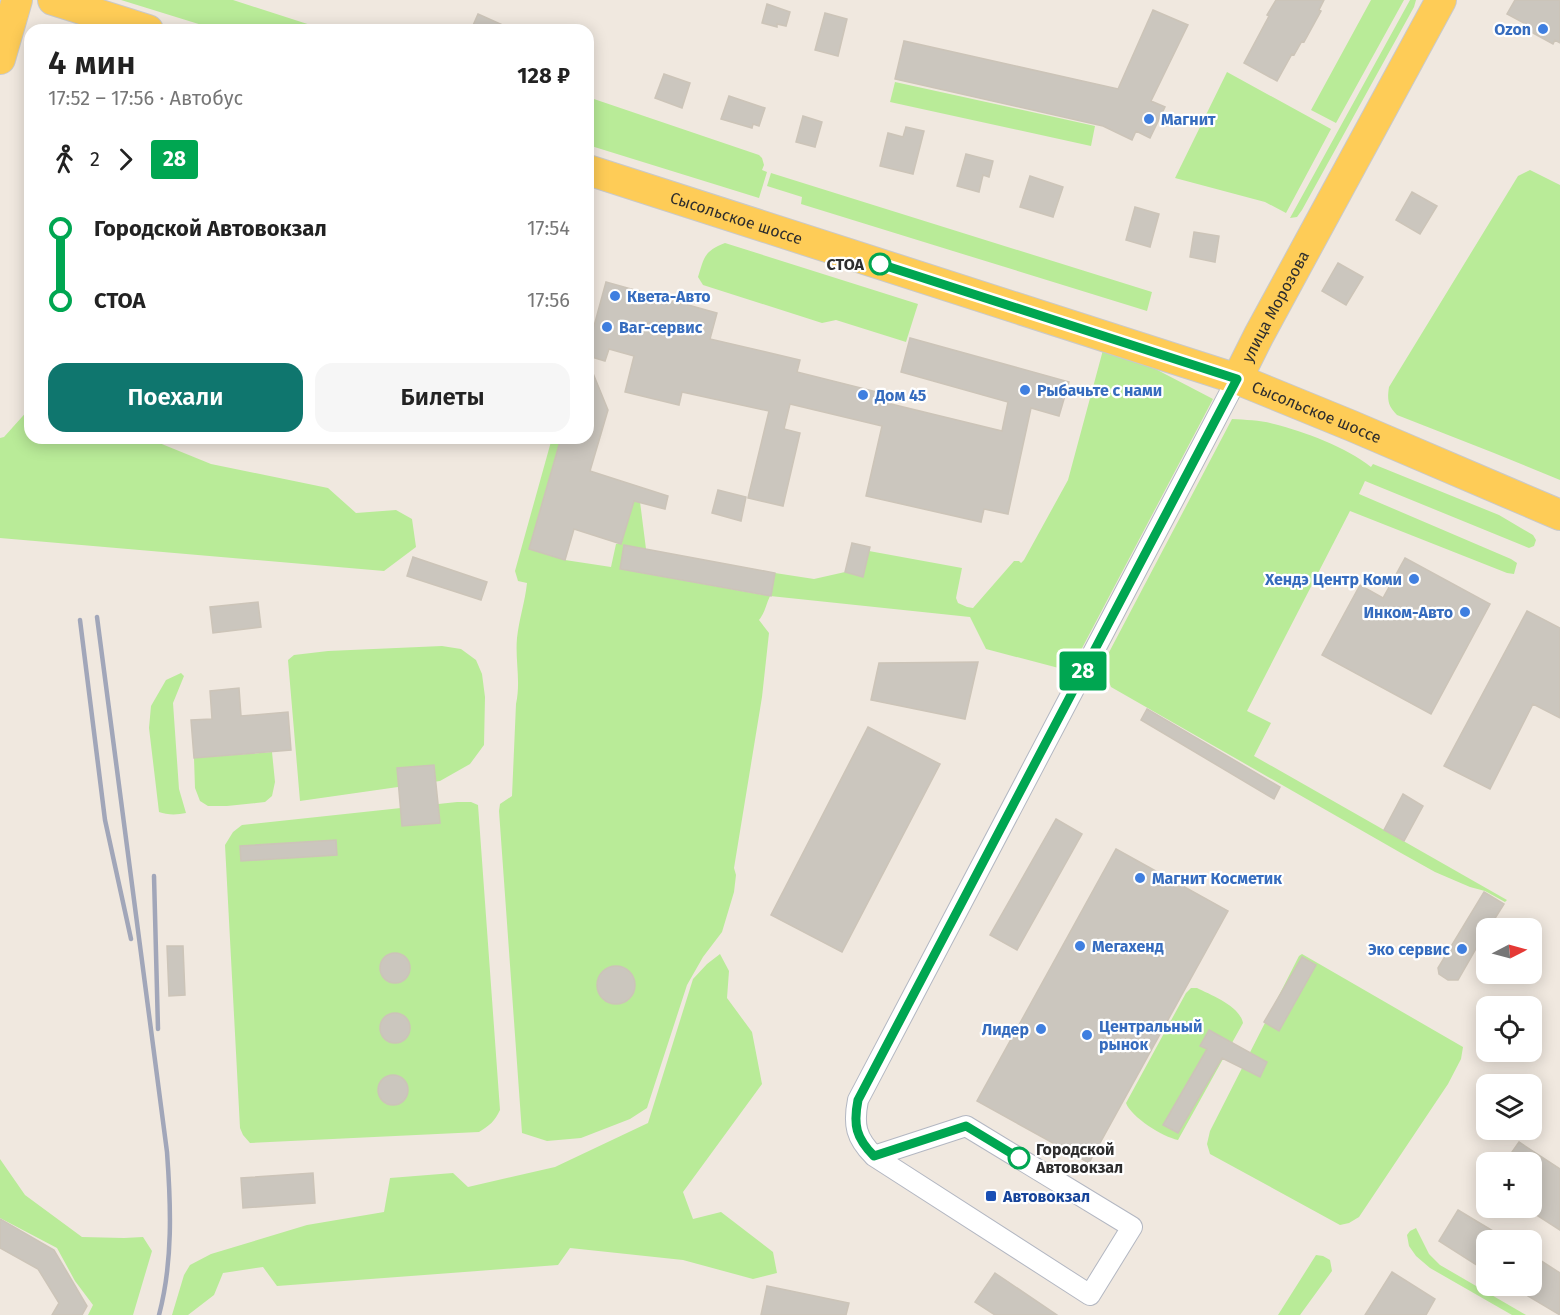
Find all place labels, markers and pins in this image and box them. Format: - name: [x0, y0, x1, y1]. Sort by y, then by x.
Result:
- place label: Ozon: [1494, 20, 1531, 39]
- marker: Ozon: [1536, 22, 1550, 36]
- place label: Магнит: [1161, 110, 1216, 129]
- marker: Магнит: [1142, 112, 1156, 126]
- marker: СТОА: [869, 253, 891, 275]
- place label: СТОА: [827, 255, 865, 274]
- place label: Квета-Авто: [627, 287, 711, 306]
- marker: Квета-Авто: [608, 289, 622, 303]
- place label: Ваг-сервис: [619, 318, 703, 337]
- marker: Ваг-сервис: [600, 320, 614, 334]
- place label: Рыбачьте с нами: [1037, 381, 1162, 400]
- marker: Рыбачьте с нами: [1018, 383, 1032, 397]
- place label: Дом 45: [874, 386, 927, 405]
- marker: Дом 45: [856, 388, 870, 402]
- place label: Хендэ Центр Коми: [1264, 570, 1402, 589]
- marker: Хендэ Центр Коми: [1407, 572, 1421, 586]
- place label: Инком-Авто: [1363, 603, 1453, 622]
- marker: Инком-Авто: [1458, 605, 1472, 619]
- place label: Магнит Косметик: [1152, 869, 1282, 888]
- marker: Магнит Косметик: [1133, 871, 1147, 885]
- place label: Мегахенд: [1092, 937, 1164, 956]
- marker: Мегахенд: [1073, 939, 1087, 953]
- place label: Эко сервис: [1368, 940, 1450, 959]
- marker: Эко сервис: [1455, 942, 1469, 956]
- place label: Центральный рынок: [1099, 1017, 1202, 1054]
- place label: Лидер: [982, 1020, 1029, 1039]
- marker: Лидер: [1034, 1022, 1048, 1036]
- marker: Центральный рынок: [1080, 1028, 1094, 1042]
- place label: Городской Автовокзал: [1035, 1140, 1123, 1177]
- marker: Городской Автовокзал: [1008, 1147, 1030, 1169]
- place label: Автовокзал: [1002, 1187, 1090, 1206]
- marker: Автовокзал: [984, 1189, 998, 1203]

